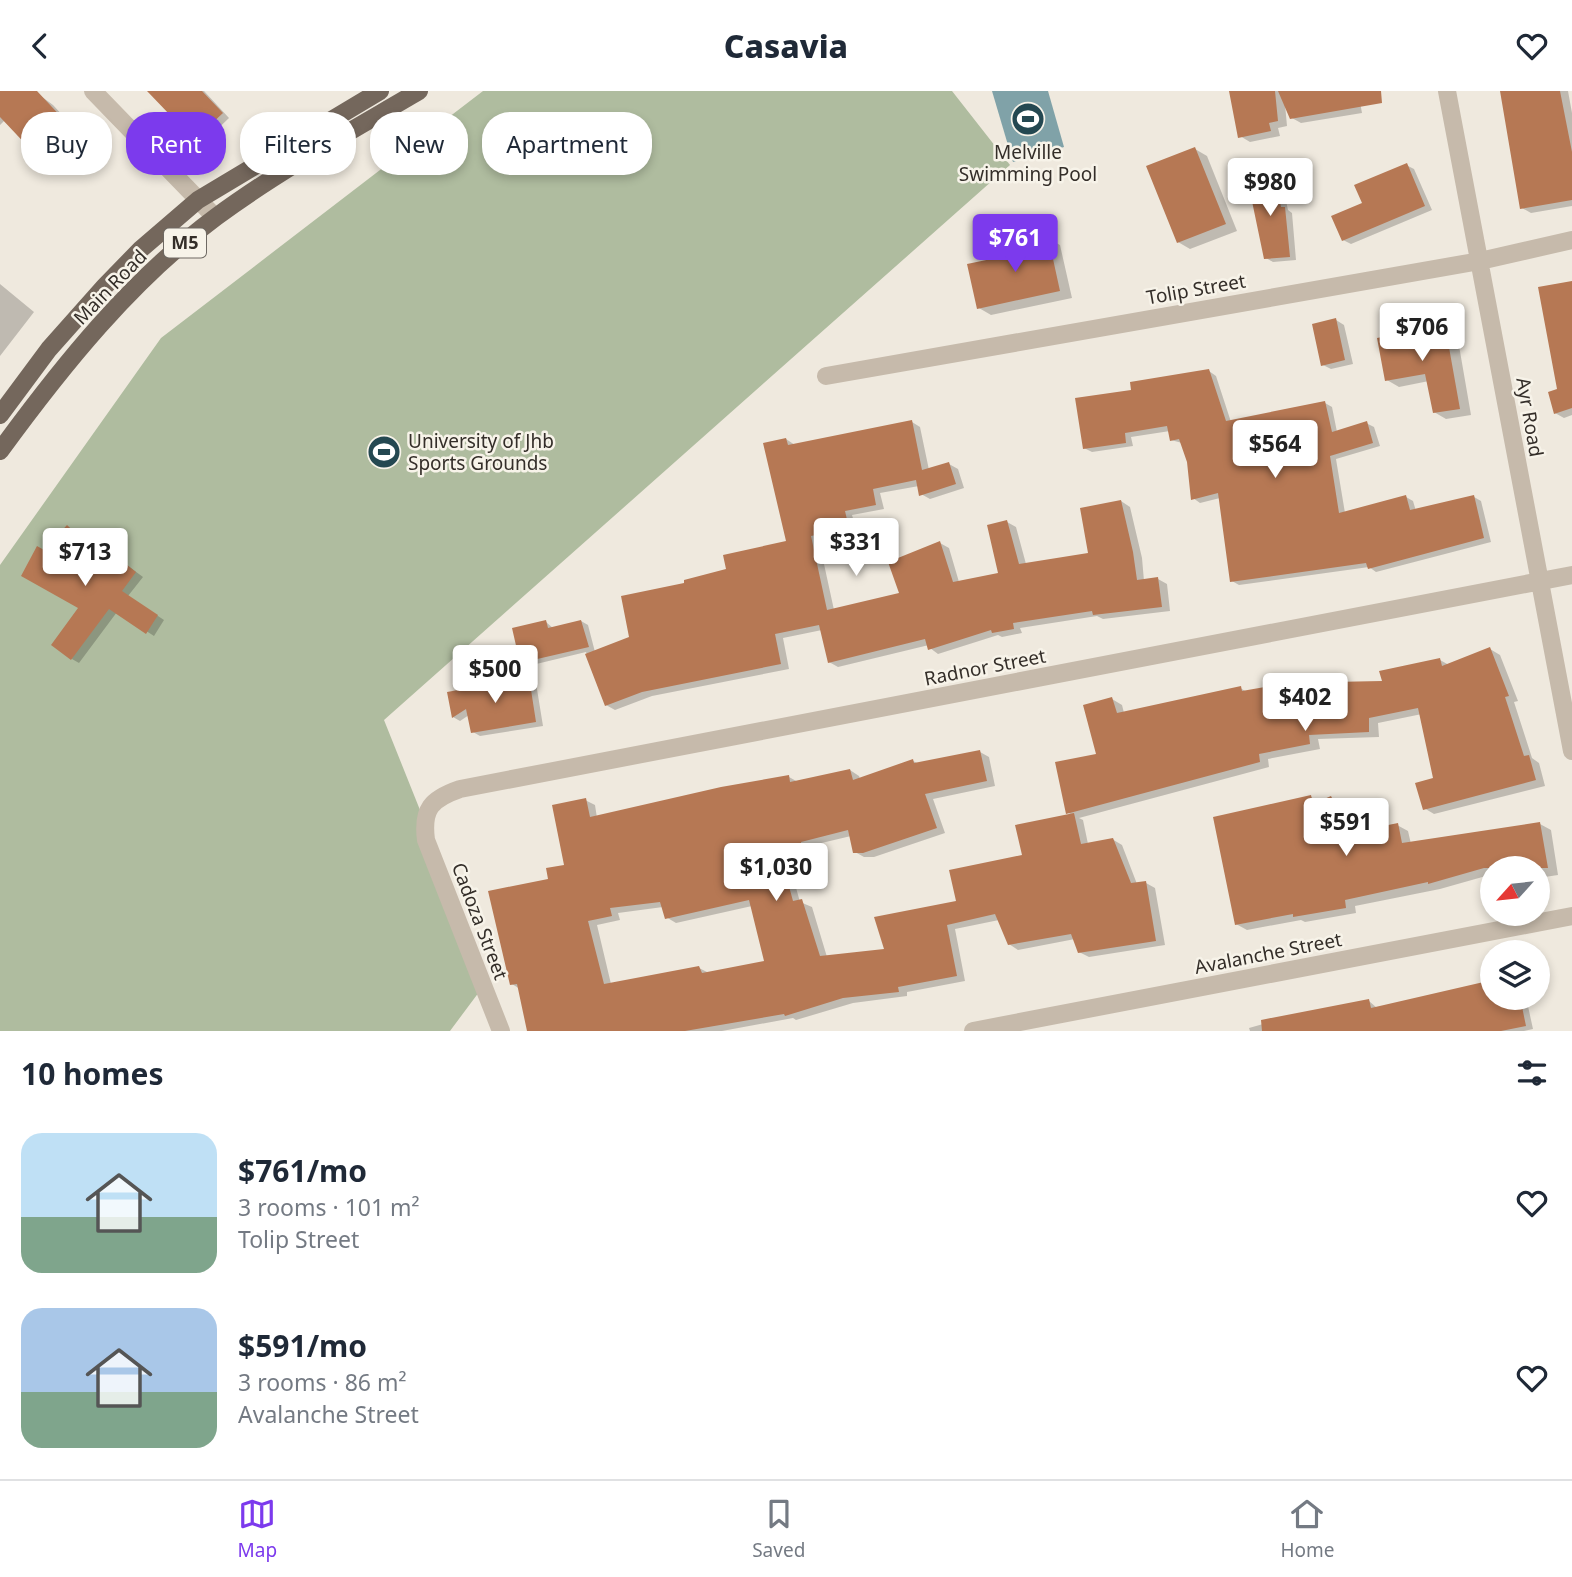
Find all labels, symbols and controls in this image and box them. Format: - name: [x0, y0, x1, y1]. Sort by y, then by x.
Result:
- text: Casavia: [724, 24, 848, 67]
- icon: back: [21, 27, 59, 65]
- icon: heart: [1513, 27, 1551, 65]
- sports icon: Melville Swimming Pool: [1009, 100, 1047, 138]
- chip: Buy: [21, 112, 112, 175]
- chip: Rent: [126, 112, 226, 175]
- chip: Filters: [240, 112, 356, 175]
- chip: New: [370, 112, 468, 175]
- chip: Apartment: [482, 112, 652, 175]
- place label: Melville Swimming Pool: [959, 139, 1097, 187]
- pin: $980: [1229, 159, 1311, 218]
- text: $980: [1244, 165, 1296, 197]
- pin: $761: [974, 215, 1056, 274]
- text: $761: [989, 221, 1041, 253]
- road number: M5: [164, 229, 206, 258]
- street label: Main Road: [68, 244, 152, 330]
- street label: Tolip Street: [1144, 267, 1248, 311]
- pin: $706: [1381, 303, 1463, 363]
- text: $706: [1396, 310, 1448, 342]
- street label: Ayr Road: [1510, 375, 1550, 459]
- pin: $564: [1234, 421, 1316, 480]
- text: $564: [1249, 427, 1301, 459]
- place label: University of Jhb Sports Grounds: [408, 428, 554, 476]
- sports icon: University of Jhb Sports Grounds: [365, 433, 403, 471]
- pin: $331: [815, 519, 897, 578]
- text: $331: [830, 525, 882, 557]
- pin: $713: [44, 529, 126, 588]
- text: $713: [59, 535, 111, 567]
- street label: Radnor Street: [922, 642, 1048, 692]
- pin: $500: [454, 645, 536, 705]
- text: $500: [469, 652, 521, 684]
- pin: $402: [1264, 673, 1346, 733]
- text: $402: [1279, 680, 1331, 712]
- pin: $591: [1305, 799, 1387, 858]
- text: $591: [1320, 805, 1372, 837]
- pin: $1,030: [719, 843, 833, 903]
- text: $1,030: [740, 850, 812, 882]
- north arrow: [1480, 856, 1550, 926]
- map controls: [1480, 856, 1550, 1010]
- street label: Cadoza Street: [446, 859, 514, 983]
- street label: Avalanche Street: [1192, 926, 1344, 980]
- button: layers: [1480, 940, 1550, 1010]
- text: 10 homes: [21, 1053, 164, 1094]
- icon: filters: [1513, 1054, 1551, 1092]
- text: $761/mo: [238, 1150, 367, 1191]
- icon: home: [77, 1161, 161, 1245]
- icon: heart: [1513, 1184, 1551, 1222]
- text: 3 rooms · 101 m²: [238, 1191, 420, 1223]
- text: Tolip Street: [238, 1223, 359, 1255]
- text: $591/mo: [238, 1325, 367, 1366]
- icon: home: [77, 1336, 161, 1420]
- icon: heart: [1513, 1359, 1551, 1397]
- text: 3 rooms · 86 m²: [238, 1366, 407, 1398]
- text: Avalanche Street: [238, 1398, 419, 1430]
- tab: Map: [238, 1495, 277, 1563]
- tab: Saved: [752, 1495, 805, 1563]
- tab: Home: [1280, 1495, 1334, 1563]

